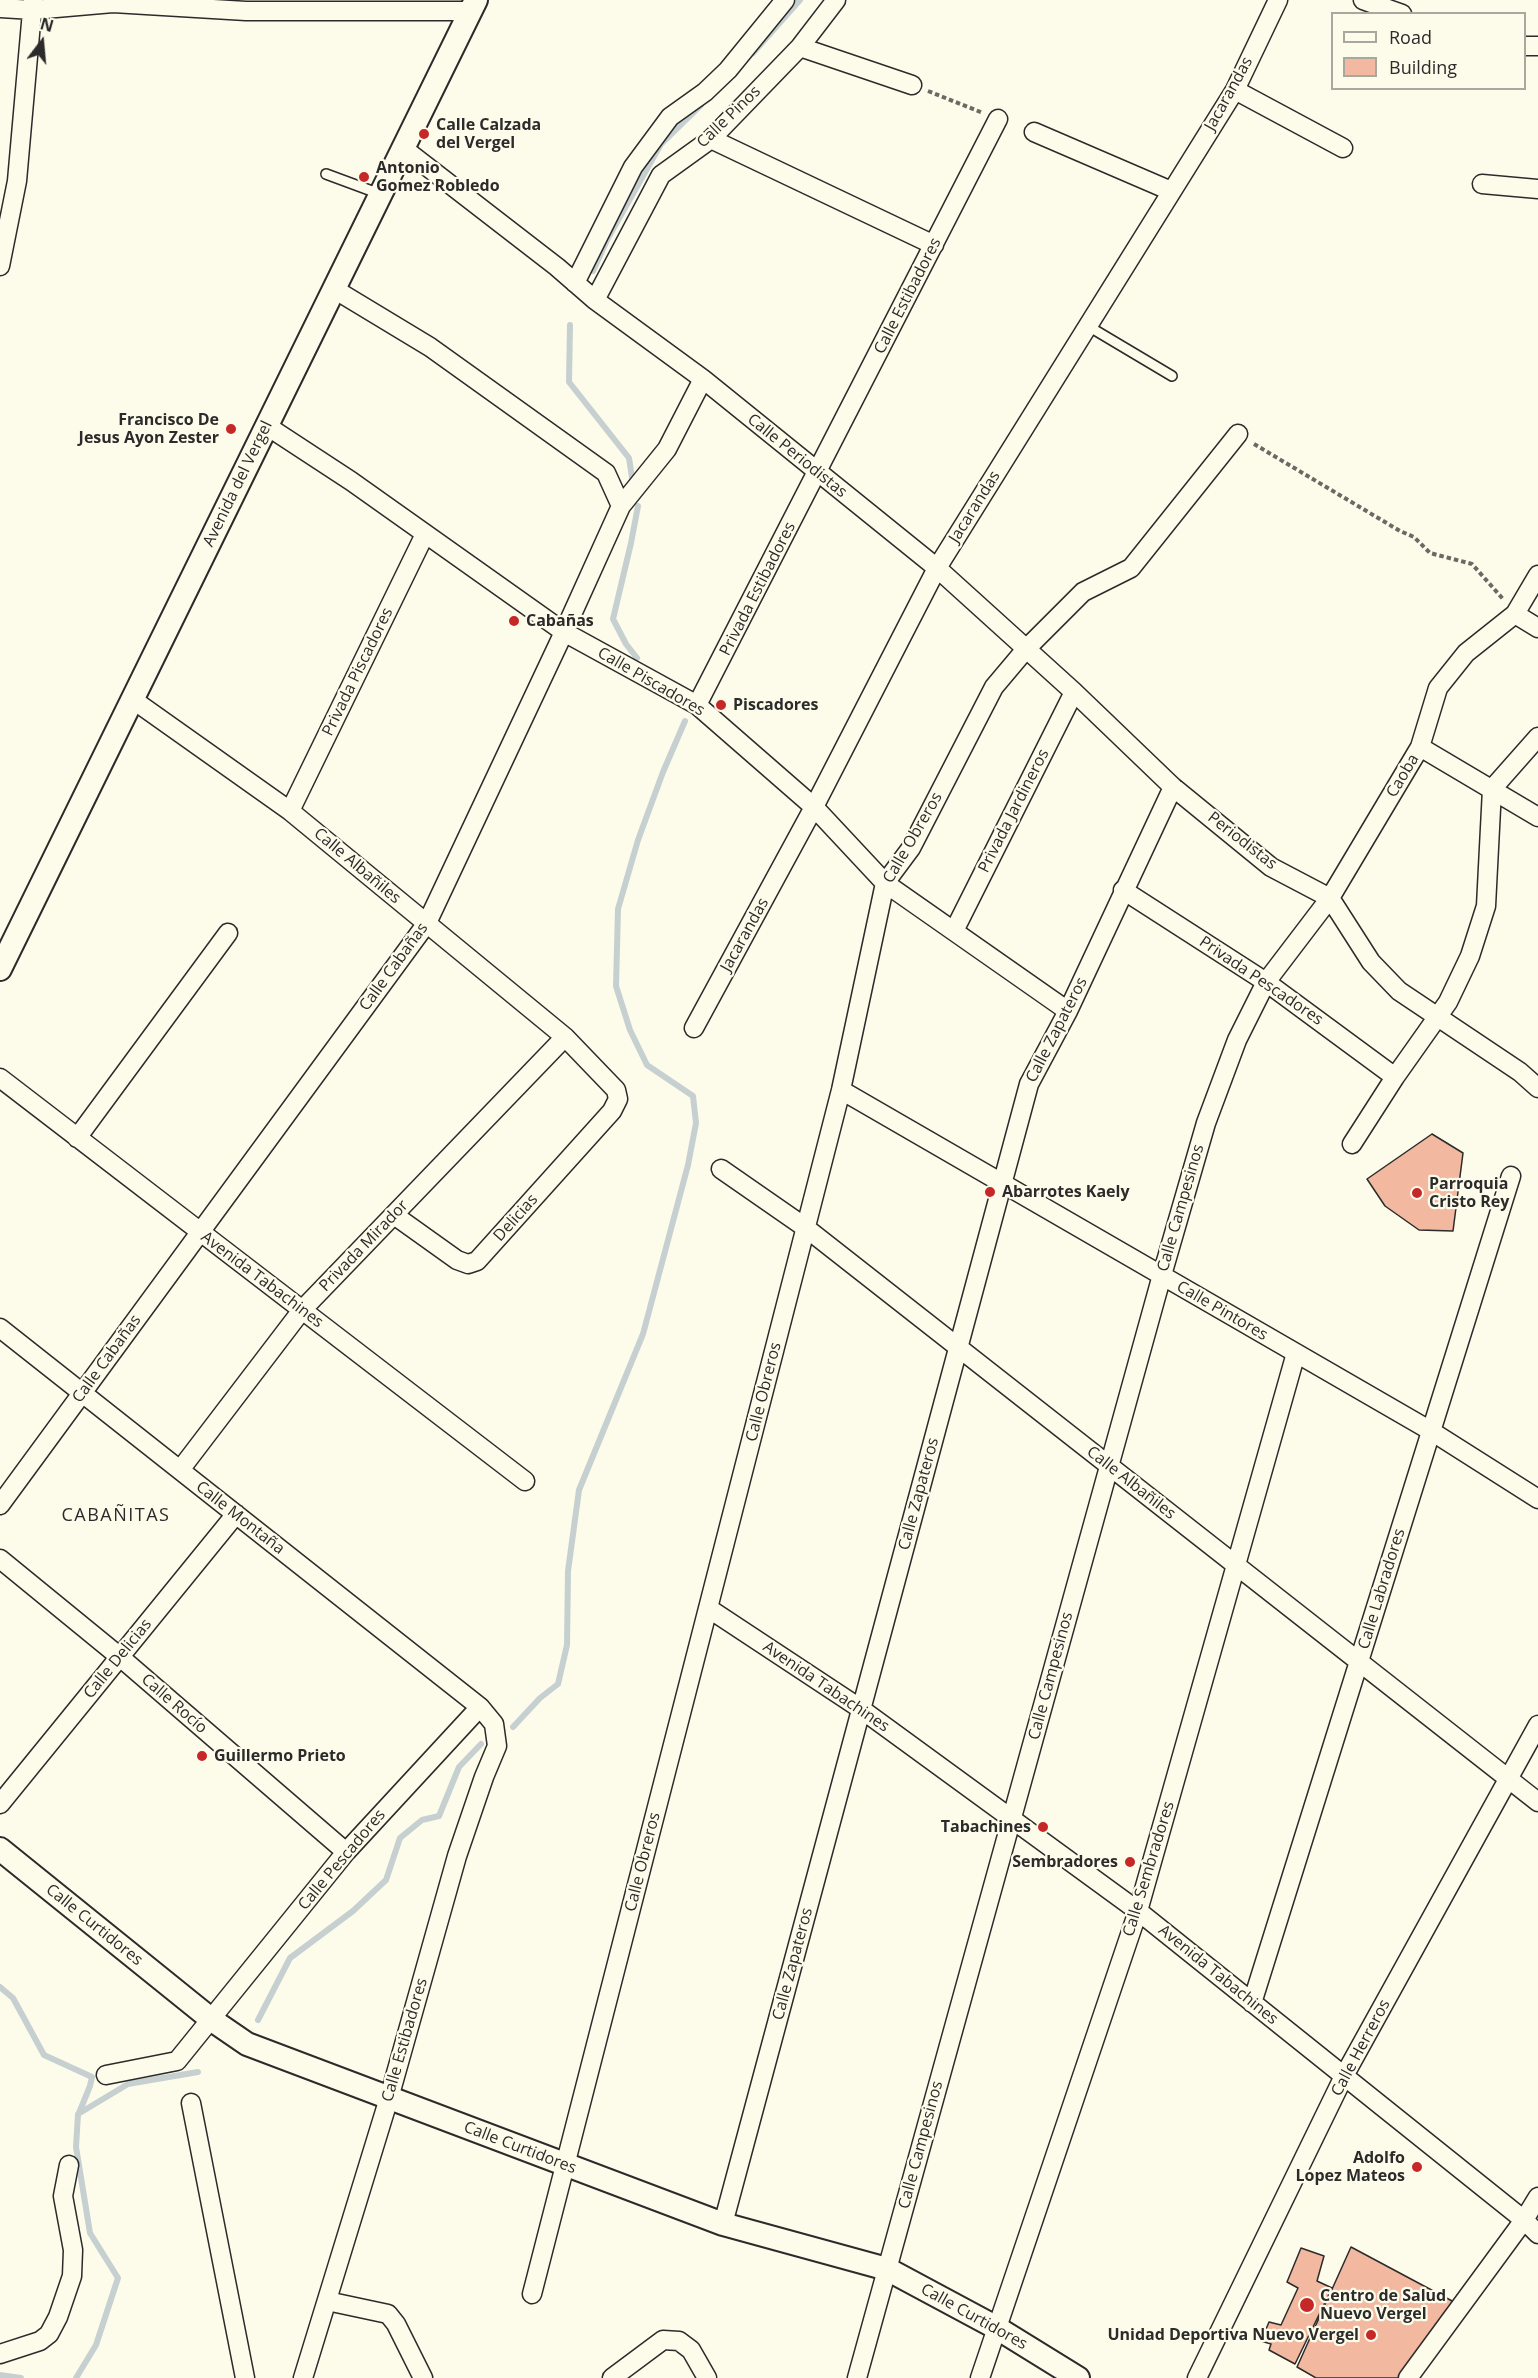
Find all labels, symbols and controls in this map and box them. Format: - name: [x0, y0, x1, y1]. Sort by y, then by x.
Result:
- north arrow: [12, 12, 72, 72]
- text: N: [38, 12, 56, 37]
- legend: [1331, 12, 1526, 90]
- text: Road: [1389, 25, 1432, 49]
- street label: Jacarandas: [1201, 54, 1257, 134]
- text: Building: [1389, 55, 1457, 79]
- street label: Calle Pinos: [693, 82, 765, 152]
- place label: Calle Calzada del Vergel: [436, 115, 541, 153]
- marker: Calle Calzada del Vergel: [417, 127, 431, 141]
- place label: Antonio Gomez Robledo: [376, 158, 500, 196]
- marker: Antonio Gomez Robledo: [357, 170, 371, 184]
- street label: Calle Estibadores: [870, 235, 946, 357]
- place label: Francisco De Jesus Ayon Zester: [79, 410, 219, 448]
- street label: Calle Periodistas: [743, 410, 851, 502]
- street label: Avenida del Vergel: [199, 418, 277, 550]
- marker: Francisco De Jesus Ayon Zester: [224, 422, 238, 436]
- street label: Jacarandas: [945, 467, 1005, 547]
- street label: Privada Estibadores: [716, 519, 800, 659]
- street label: Privada Piscadores: [319, 605, 397, 739]
- place label: Cabañas: [526, 611, 594, 631]
- marker: Cabañas: [507, 614, 521, 628]
- street label: Calle Piscadores: [594, 644, 708, 720]
- place label: Piscadores: [733, 695, 818, 715]
- marker: Piscadores: [714, 698, 728, 712]
- street label: Privada Jardineros: [975, 746, 1053, 876]
- street label: Caoba: [1383, 751, 1423, 801]
- street label: Calle Obreros: [879, 789, 947, 887]
- street label: Periodistas: [1204, 808, 1280, 874]
- street label: Calle Albañiles: [310, 824, 404, 908]
- street label: Jacarandas: [717, 895, 773, 975]
- street label: Calle Cabañas: [356, 919, 432, 1015]
- street label: Privada Pescadores: [1195, 932, 1327, 1030]
- street label: Calle Zapateros: [1022, 974, 1092, 1086]
- street label: Calle Campesinos: [1154, 1142, 1208, 1274]
- place label: Parroquia Cristo Rey: [1429, 1174, 1509, 1212]
- place label: Abarrotes Kaely: [1002, 1182, 1130, 1202]
- marker: Abarrotes Kaely: [983, 1185, 997, 1199]
- marker: Parroquia Cristo Rey: [1410, 1186, 1424, 1200]
- street label: Delicias: [490, 1190, 542, 1246]
- street label: Privada Mirador: [316, 1196, 412, 1296]
- street label: Avenida Tabachines: [197, 1228, 327, 1332]
- street label: Calle Pintores: [1173, 1277, 1271, 1345]
- street label: Calle Cabañas: [69, 1311, 145, 1407]
- street label: Calle Obreros: [742, 1340, 786, 1444]
- street label: Calle Zapateros: [895, 1436, 943, 1552]
- street label: Calle Albañiles: [1083, 1442, 1179, 1524]
- street label: Calle Montaña: [192, 1477, 288, 1559]
- district label: CABAÑITAS: [62, 1505, 170, 1527]
- street label: Calle Labradores: [1355, 1526, 1409, 1652]
- street label: Calle Campesinos: [1025, 1610, 1077, 1742]
- street label: Calle Delicias: [80, 1615, 156, 1703]
- street label: Avenida Tabachines: [759, 1638, 893, 1736]
- street label: Calle Rocío: [137, 1670, 211, 1738]
- place label: Guillermo Prieto: [214, 1746, 346, 1766]
- marker: Guillermo Prieto: [195, 1749, 209, 1763]
- street label: Calle Sembradores: [1119, 1799, 1179, 1939]
- street label: Calle Pescadores: [294, 1806, 390, 1914]
- street label: Calle Obreros: [621, 1810, 665, 1914]
- place label: Tabachines: [941, 1817, 1031, 1837]
- marker: Tabachines: [1036, 1820, 1050, 1834]
- place label: Sembradores: [1012, 1852, 1118, 1872]
- marker: Sembradores: [1123, 1855, 1137, 1869]
- street label: Calle Curtidores: [42, 1880, 146, 1970]
- street label: Calle Zapateros: [769, 1906, 817, 2022]
- street label: Avenida Tabachines: [1154, 1921, 1282, 2029]
- street label: Calle Estibadores: [378, 1976, 432, 2104]
- street label: Calle Herreros: [1327, 1996, 1395, 2100]
- street label: Calle Campesinos: [895, 2079, 947, 2211]
- street label: Calle Curtidores: [461, 2118, 579, 2178]
- place label: Adolfo Lopez Mateos: [1296, 2148, 1405, 2186]
- marker: Adolfo Lopez Mateos: [1410, 2160, 1424, 2174]
- street label: Calle Curtidores: [917, 2280, 1031, 2354]
- place label: Centro de Salud Nuevo Vergel: [1320, 2286, 1446, 2324]
- marker: Centro de Salud Nuevo Vergel: [1298, 2296, 1316, 2314]
- place label: Unidad Deportiva Nuevo Vergel: [1107, 2325, 1359, 2345]
- marker: Unidad Deportiva Nuevo Vergel: [1364, 2328, 1378, 2342]

